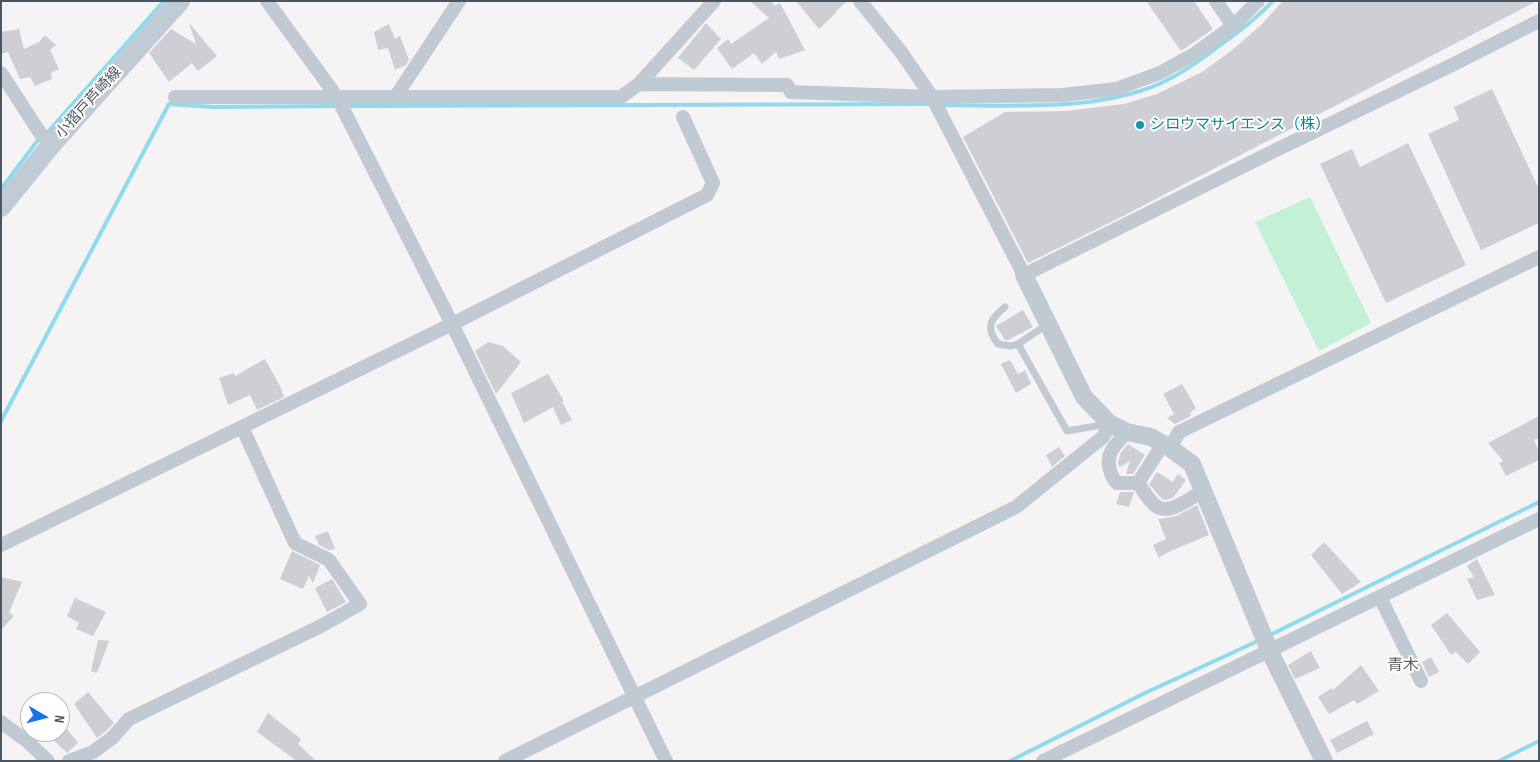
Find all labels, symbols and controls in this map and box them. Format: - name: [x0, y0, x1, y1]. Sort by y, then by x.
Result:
- street label: 小摺戸芦崎線: [52, 64, 126, 142]
- place label: シロウマサイエンス（株）: [1150, 116, 1330, 134]
- marker: シロウマサイエンス（株）: [1134, 119, 1146, 131]
- district label: 青木: [1387, 656, 1419, 676]
- north arrow: [20, 692, 70, 742]
- text: N: [50, 714, 68, 724]

